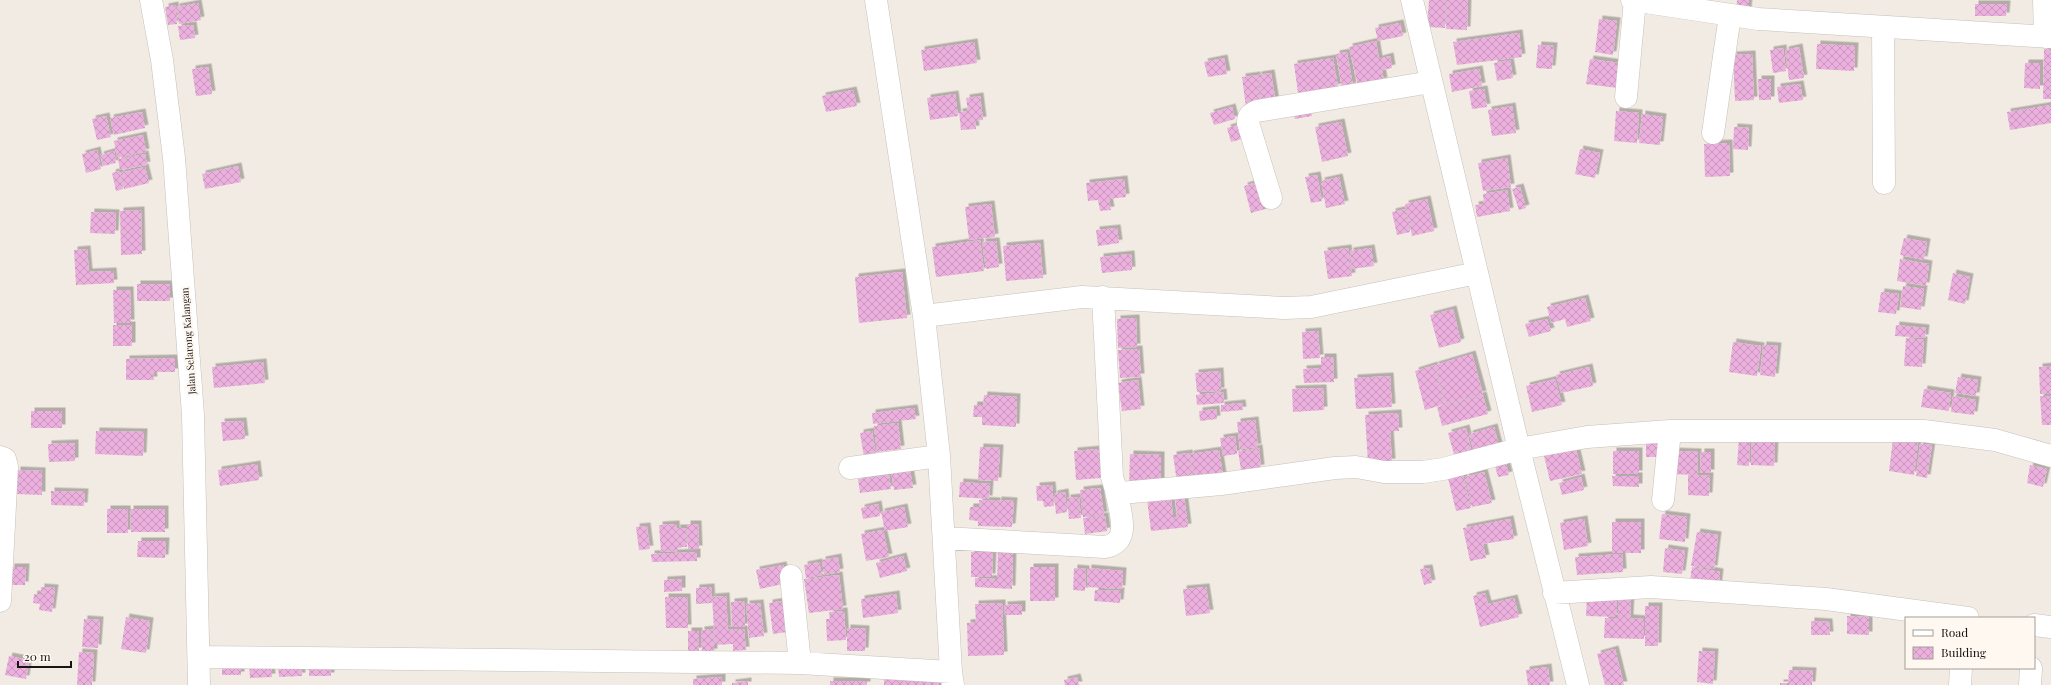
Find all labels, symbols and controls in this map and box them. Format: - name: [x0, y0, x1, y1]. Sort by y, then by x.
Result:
- street label: Jalan Selarong Kalangan: [177, 287, 199, 396]
- legend: [1905, 617, 2035, 669]
- text: Road: [1941, 624, 1968, 640]
- scale bar: [18, 643, 71, 669]
- text: Building: [1941, 644, 1987, 660]
- text: 20 m: [24, 648, 51, 664]

